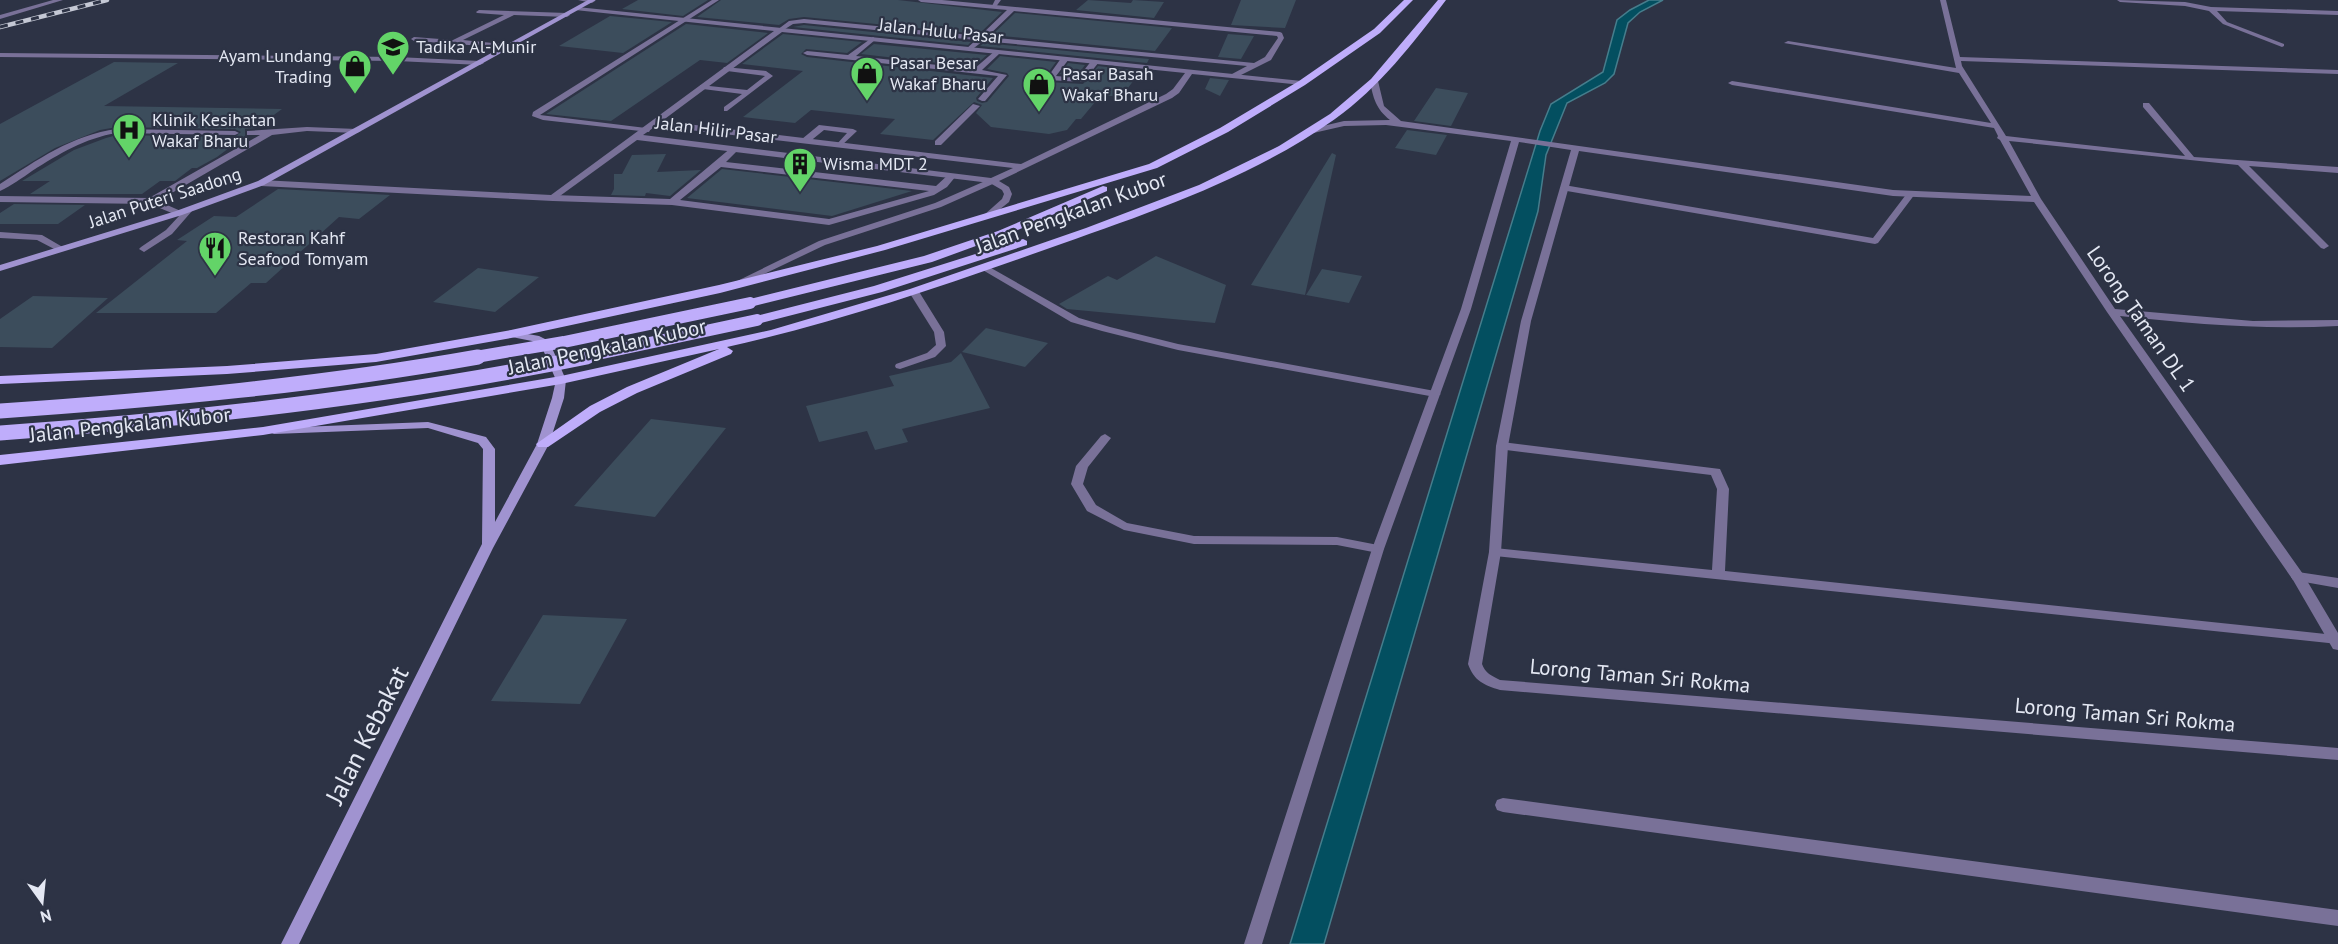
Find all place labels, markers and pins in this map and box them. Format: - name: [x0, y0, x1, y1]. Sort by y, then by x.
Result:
- school or university icon: Tadika Al-Munir: [375, 29, 411, 76]
- place label: Tadika Al-Munir: [416, 35, 536, 58]
- place label: Ayam Lundang Trading: [219, 44, 332, 88]
- shop icon: Ayam Lundang Trading: [337, 48, 373, 95]
- place label: Pasar Besar Wakaf Bharu: [890, 51, 986, 95]
- shop icon: Pasar Besar Wakaf Bharu: [849, 55, 885, 102]
- place label: Pasar Basah Wakaf Bharu: [1062, 62, 1158, 106]
- shop icon: Pasar Basah Wakaf Bharu: [1021, 66, 1057, 113]
- place label: Klinik Kesihatan Wakaf Bharu: [152, 108, 276, 152]
- hospital icon: Klinik Kesihatan Wakaf Bharu: [111, 112, 147, 159]
- building icon: Wisma MDT 2: [782, 146, 818, 193]
- place label: Wisma MDT 2: [823, 152, 928, 175]
- place label: Restoran Kahf Seafood Tomyam: [238, 226, 368, 270]
- restaurant icon: Restoran Kahf Seafood Tomyam: [197, 230, 233, 277]

